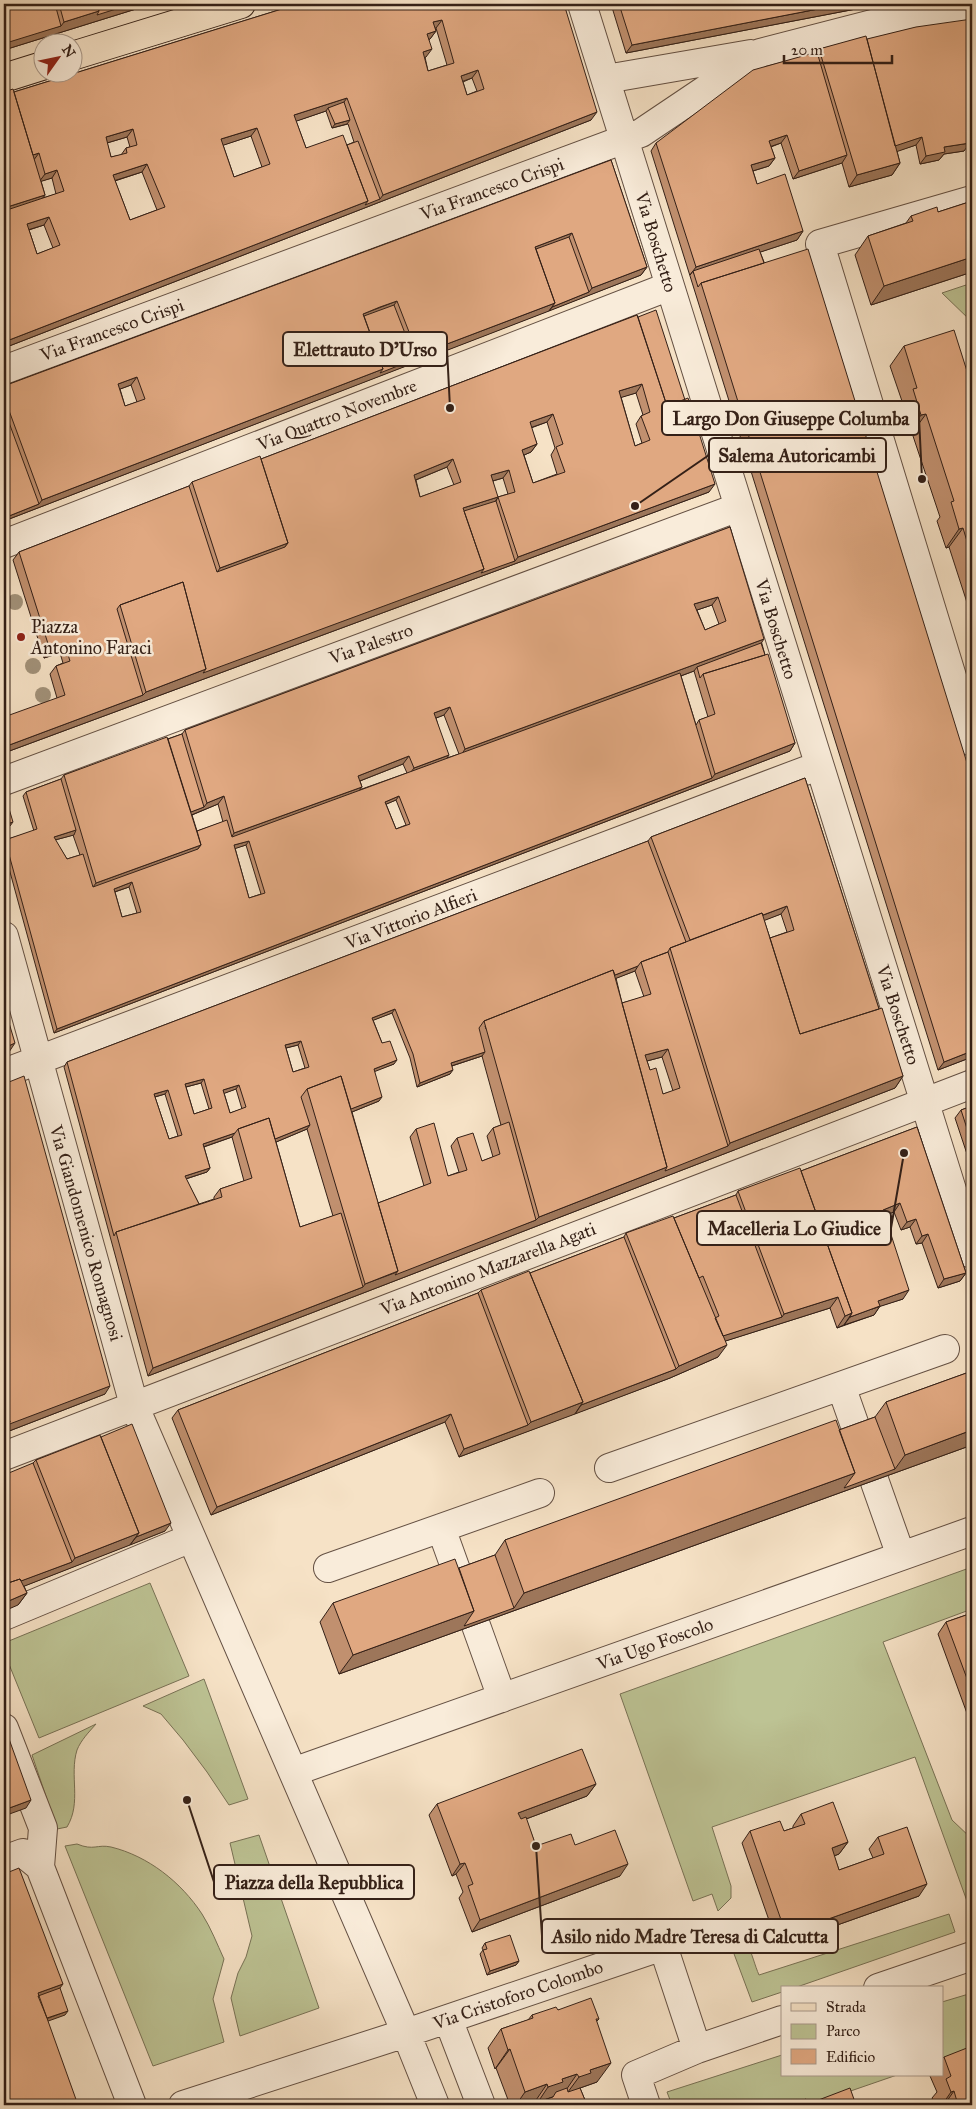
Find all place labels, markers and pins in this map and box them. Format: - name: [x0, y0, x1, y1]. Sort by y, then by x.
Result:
- callout: Elettrauto D'Urso: [283, 332, 447, 366]
- callout: Largo Don Giuseppe Columba: [662, 401, 919, 435]
- callout: Salema Autoricambi: [709, 438, 886, 472]
- place label: Piazza Antonino Faraci: [30, 616, 152, 659]
- marker: Piazza Antonino Faraci: [15, 631, 27, 643]
- callout: Macelleria Lo Giudice: [697, 1211, 891, 1245]
- callout: Piazza della Repubblica: [214, 1865, 414, 1899]
- callout: Asilo nido Madre Teresa di Calcutta: [542, 1919, 838, 1953]

